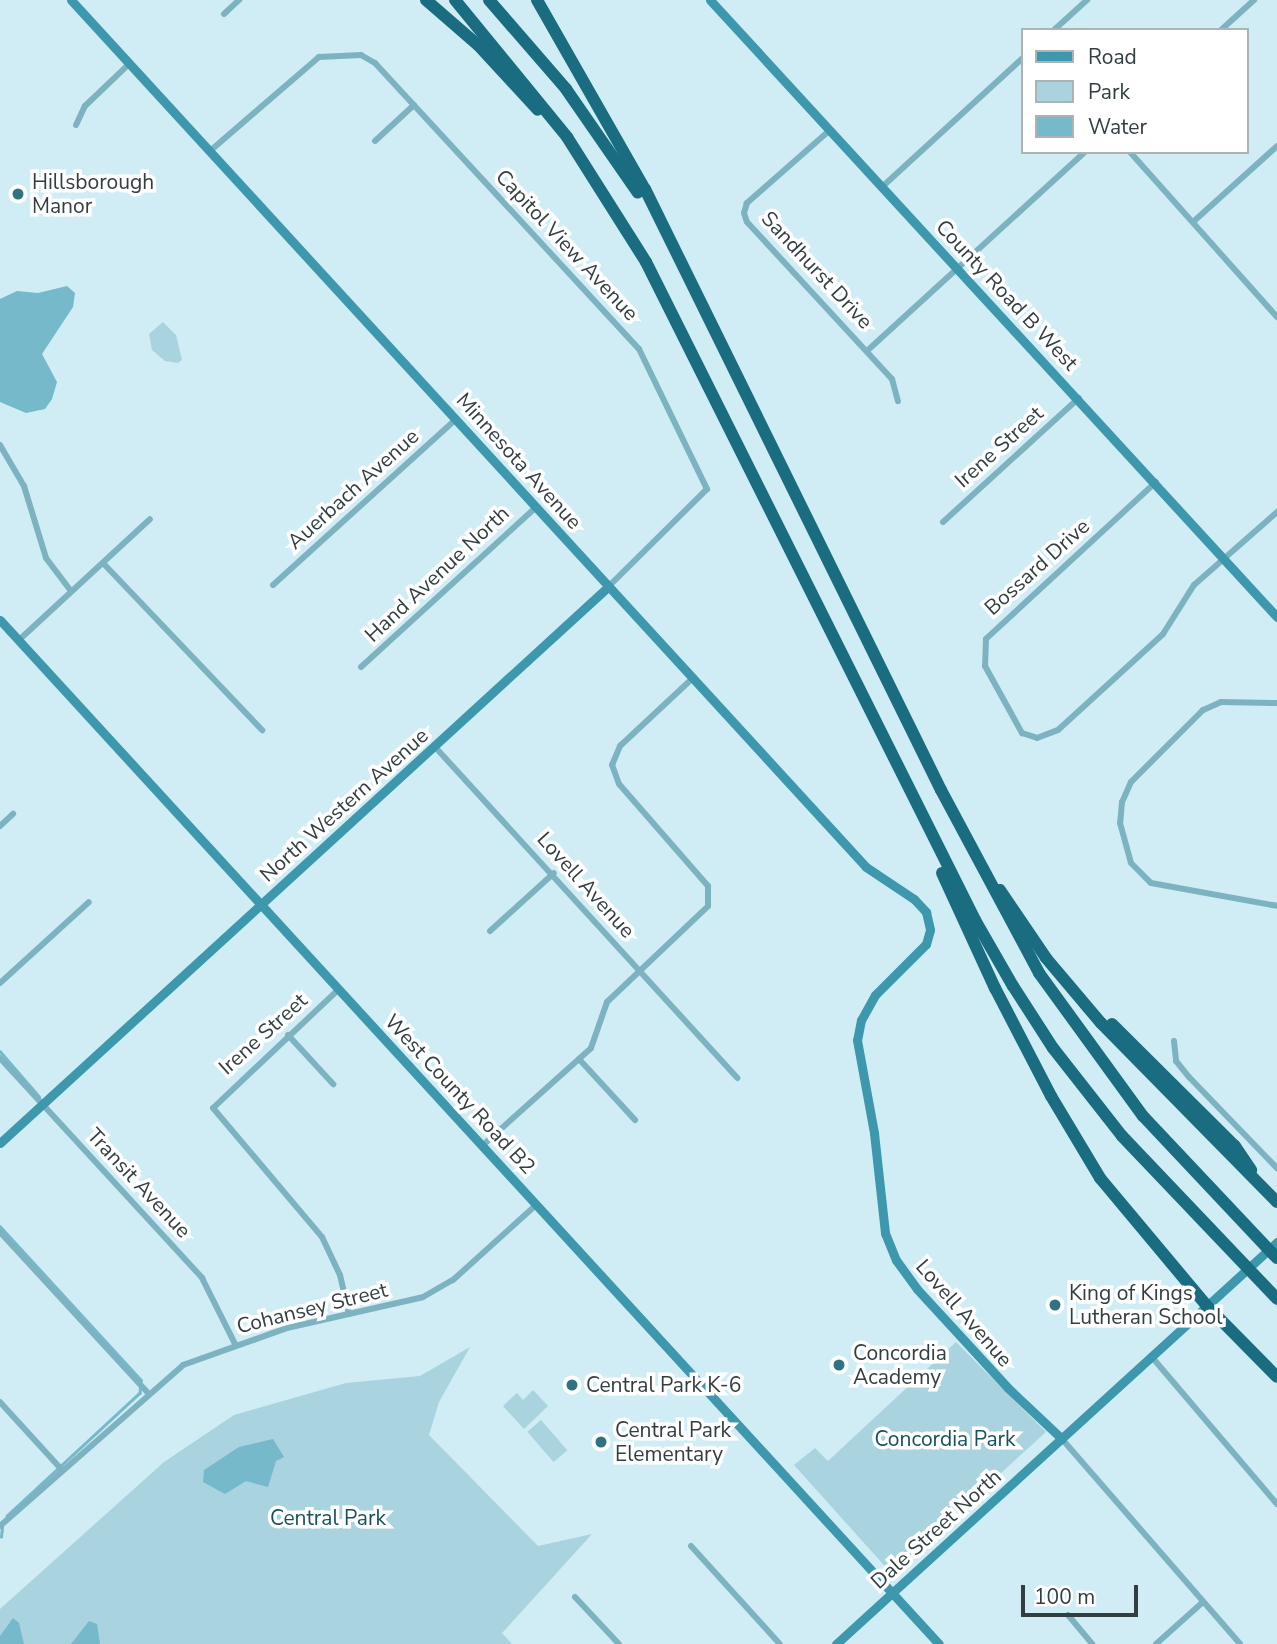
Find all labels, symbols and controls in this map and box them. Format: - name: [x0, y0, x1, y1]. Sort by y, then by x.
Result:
- legend: [1021, 28, 1249, 154]
- text: Road: [1088, 43, 1137, 71]
- text: Park: [1088, 78, 1130, 106]
- text: Water: [1088, 113, 1147, 141]
- street label: Capitol View Avenue: [490, 164, 644, 326]
- place label: Hillsborough Manor: [32, 169, 154, 219]
- marker: Hillsborough Manor: [10, 186, 26, 202]
- street label: Sandhurst Drive: [756, 206, 878, 334]
- street label: County Road B West: [931, 214, 1083, 376]
- street label: Minnesota Avenue: [451, 388, 587, 534]
- street label: Irene Street: [950, 401, 1048, 493]
- street label: Auerbach Avenue: [282, 424, 424, 554]
- street label: Hand Avenue North: [360, 501, 514, 647]
- street label: Bossard Drive: [980, 513, 1094, 621]
- street label: North Western Avenue: [255, 723, 433, 887]
- street label: Lovell Avenue: [532, 827, 640, 943]
- street label: Irene Street: [214, 988, 312, 1080]
- street label: West County Road B2: [379, 1009, 541, 1179]
- street label: Transit Avenue: [82, 1123, 196, 1243]
- street label: Lovell Avenue: [911, 1254, 1017, 1372]
- street label: Cohansey Street: [234, 1277, 390, 1339]
- place label: King of Kings Lutheran School: [1069, 1280, 1222, 1330]
- marker: King of Kings Lutheran School: [1047, 1297, 1063, 1313]
- place label: Concordia Academy: [853, 1340, 947, 1390]
- marker: Concordia Academy: [831, 1357, 847, 1373]
- place label: Central Park K-6: [586, 1372, 741, 1398]
- marker: Central Park K-6: [564, 1377, 580, 1393]
- place label: Central Park Elementary: [615, 1417, 731, 1467]
- park label: Concordia Park: [874, 1426, 1016, 1452]
- marker: Central Park Elementary: [593, 1434, 609, 1450]
- street label: Dale Street North: [866, 1464, 1006, 1594]
- park label: Central Park: [270, 1505, 386, 1531]
- scale bar: [1025, 1570, 1142, 1614]
- text: 100 m: [1034, 1583, 1095, 1611]

